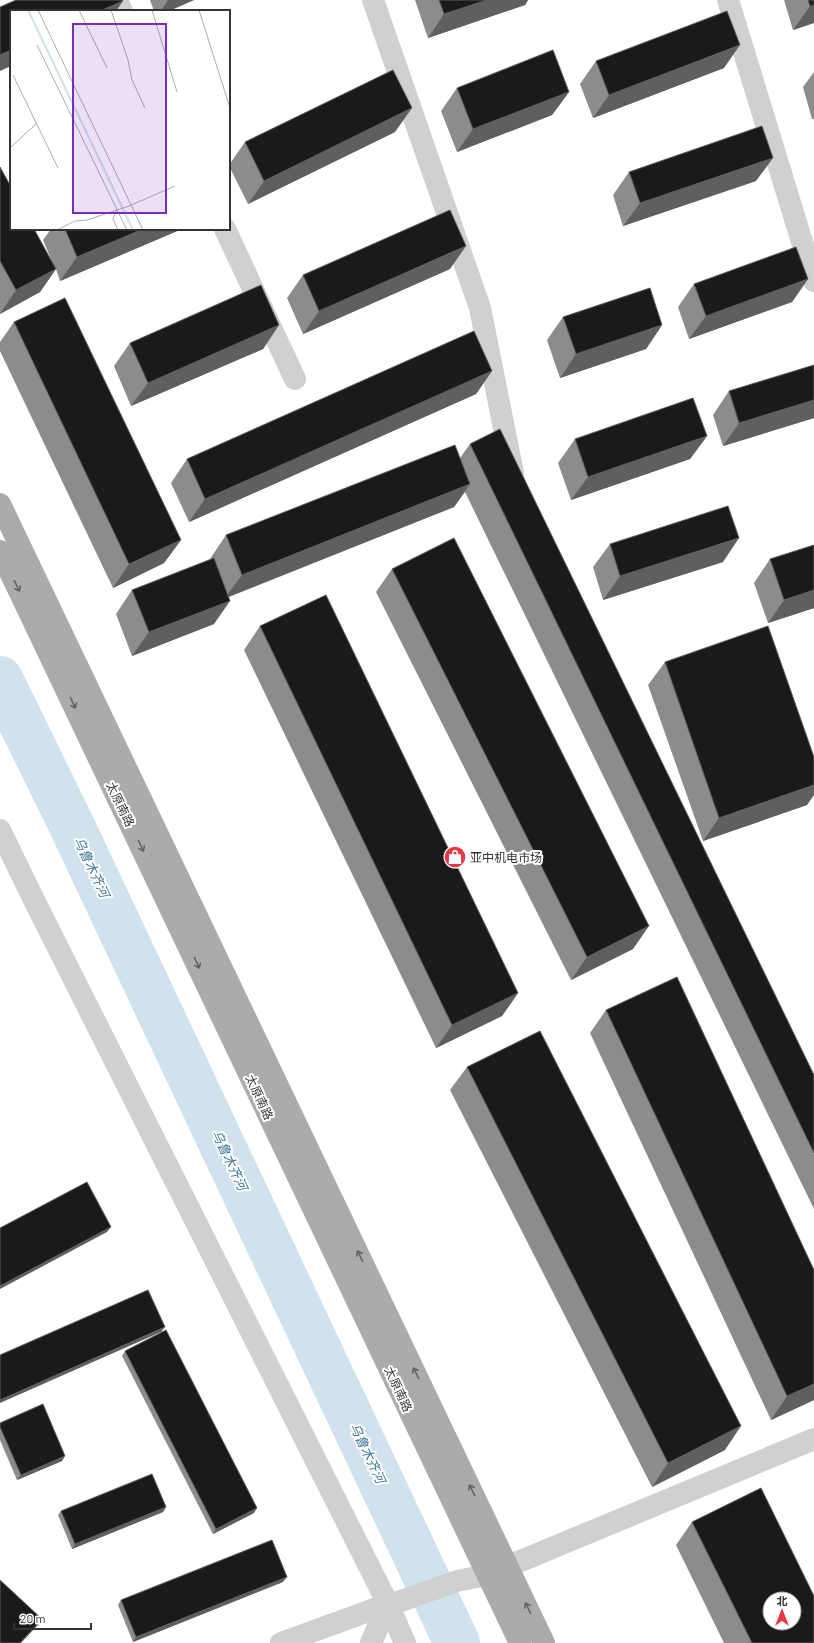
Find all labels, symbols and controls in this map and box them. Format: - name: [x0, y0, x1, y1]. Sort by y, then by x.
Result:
- inset map: [10, 10, 230, 230]
- one-way arrow: [14, 580, 21, 592]
- one-way arrow: [70, 697, 77, 709]
- street label: 太原南路: [104, 779, 138, 829]
- water label: 乌鲁木齐河: [71, 834, 114, 903]
- one-way arrow: [138, 839, 145, 851]
- shop icon: 亚中机电市场: [442, 844, 468, 870]
- place label: 亚中机电市场: [470, 850, 542, 864]
- one-way arrow: [194, 957, 201, 969]
- street label: 太原南路: [244, 1072, 276, 1122]
- water label: 乌鲁木齐河: [209, 1127, 252, 1196]
- one-way arrow: [356, 1250, 363, 1262]
- street label: 太原南路: [383, 1364, 415, 1414]
- one-way arrow: [412, 1367, 419, 1379]
- water label: 乌鲁木齐河: [347, 1420, 390, 1489]
- one-way arrow: [468, 1485, 475, 1497]
- north arrow: [762, 1591, 802, 1631]
- text: 北: [777, 1594, 788, 1607]
- one-way arrow: [524, 1602, 531, 1614]
- scale bar: [14, 1605, 91, 1631]
- text: 20 m: [20, 1611, 46, 1625]

